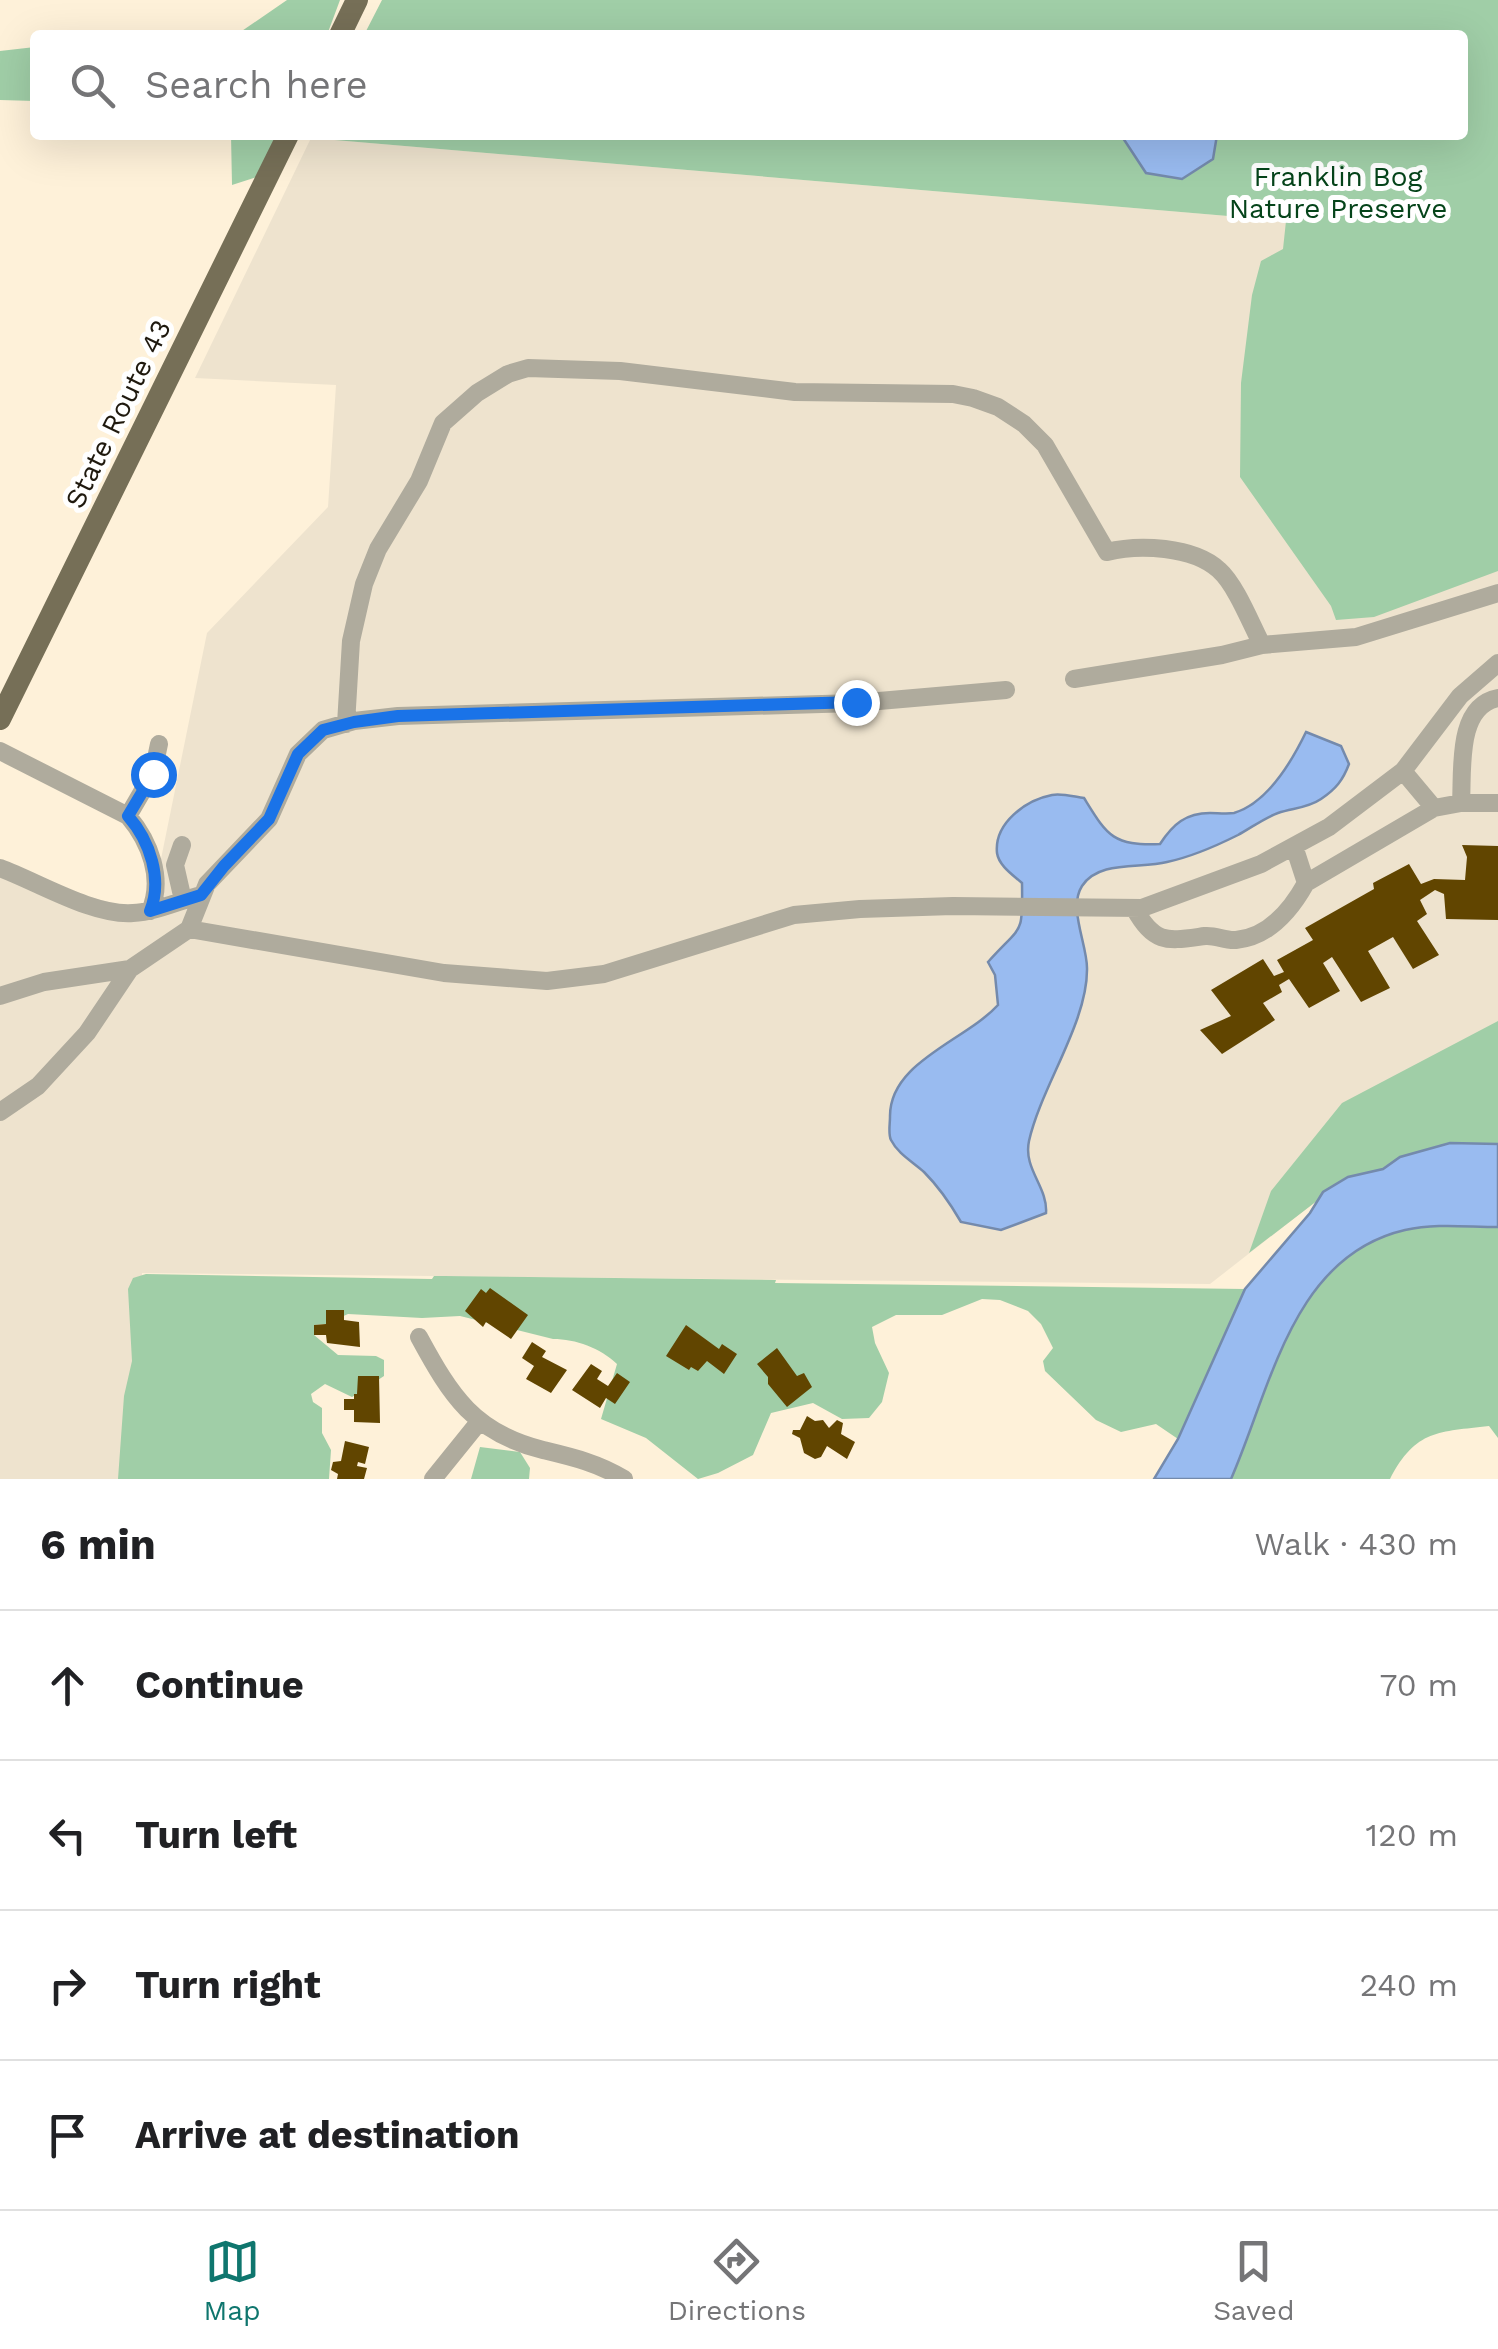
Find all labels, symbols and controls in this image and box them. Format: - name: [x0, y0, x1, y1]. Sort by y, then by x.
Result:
- search box: [30, 30, 1468, 140]
- icon: search: [65, 58, 120, 113]
- text: Search here: [145, 63, 368, 107]
- park label: Franklin Bog Nature Preserve: [1229, 160, 1447, 225]
- street label: State Route 43: [58, 314, 178, 514]
- route end: [834, 680, 880, 726]
- route start: [131, 752, 177, 798]
- text: 6 min: [40, 1520, 156, 1569]
- text: Walk · 430 m: [1255, 1525, 1458, 1563]
- icon: ahead: [40, 1658, 95, 1713]
- text: Continue: [135, 1663, 304, 1707]
- text: 70 m: [1379, 1666, 1458, 1704]
- icon: left: [40, 1808, 95, 1863]
- text: Turn left: [135, 1813, 297, 1857]
- text: 120 m: [1366, 1816, 1458, 1854]
- icon: right: [40, 1958, 95, 2013]
- text: Turn right: [135, 1963, 321, 2007]
- text: 240 m: [1359, 1966, 1458, 2004]
- icon: arrive: [40, 2108, 95, 2163]
- text: Arrive at destination: [135, 2113, 520, 2157]
- tab: Map: [204, 2234, 261, 2327]
- tab: Directions: [668, 2234, 806, 2327]
- tab: Saved: [1213, 2234, 1294, 2327]

